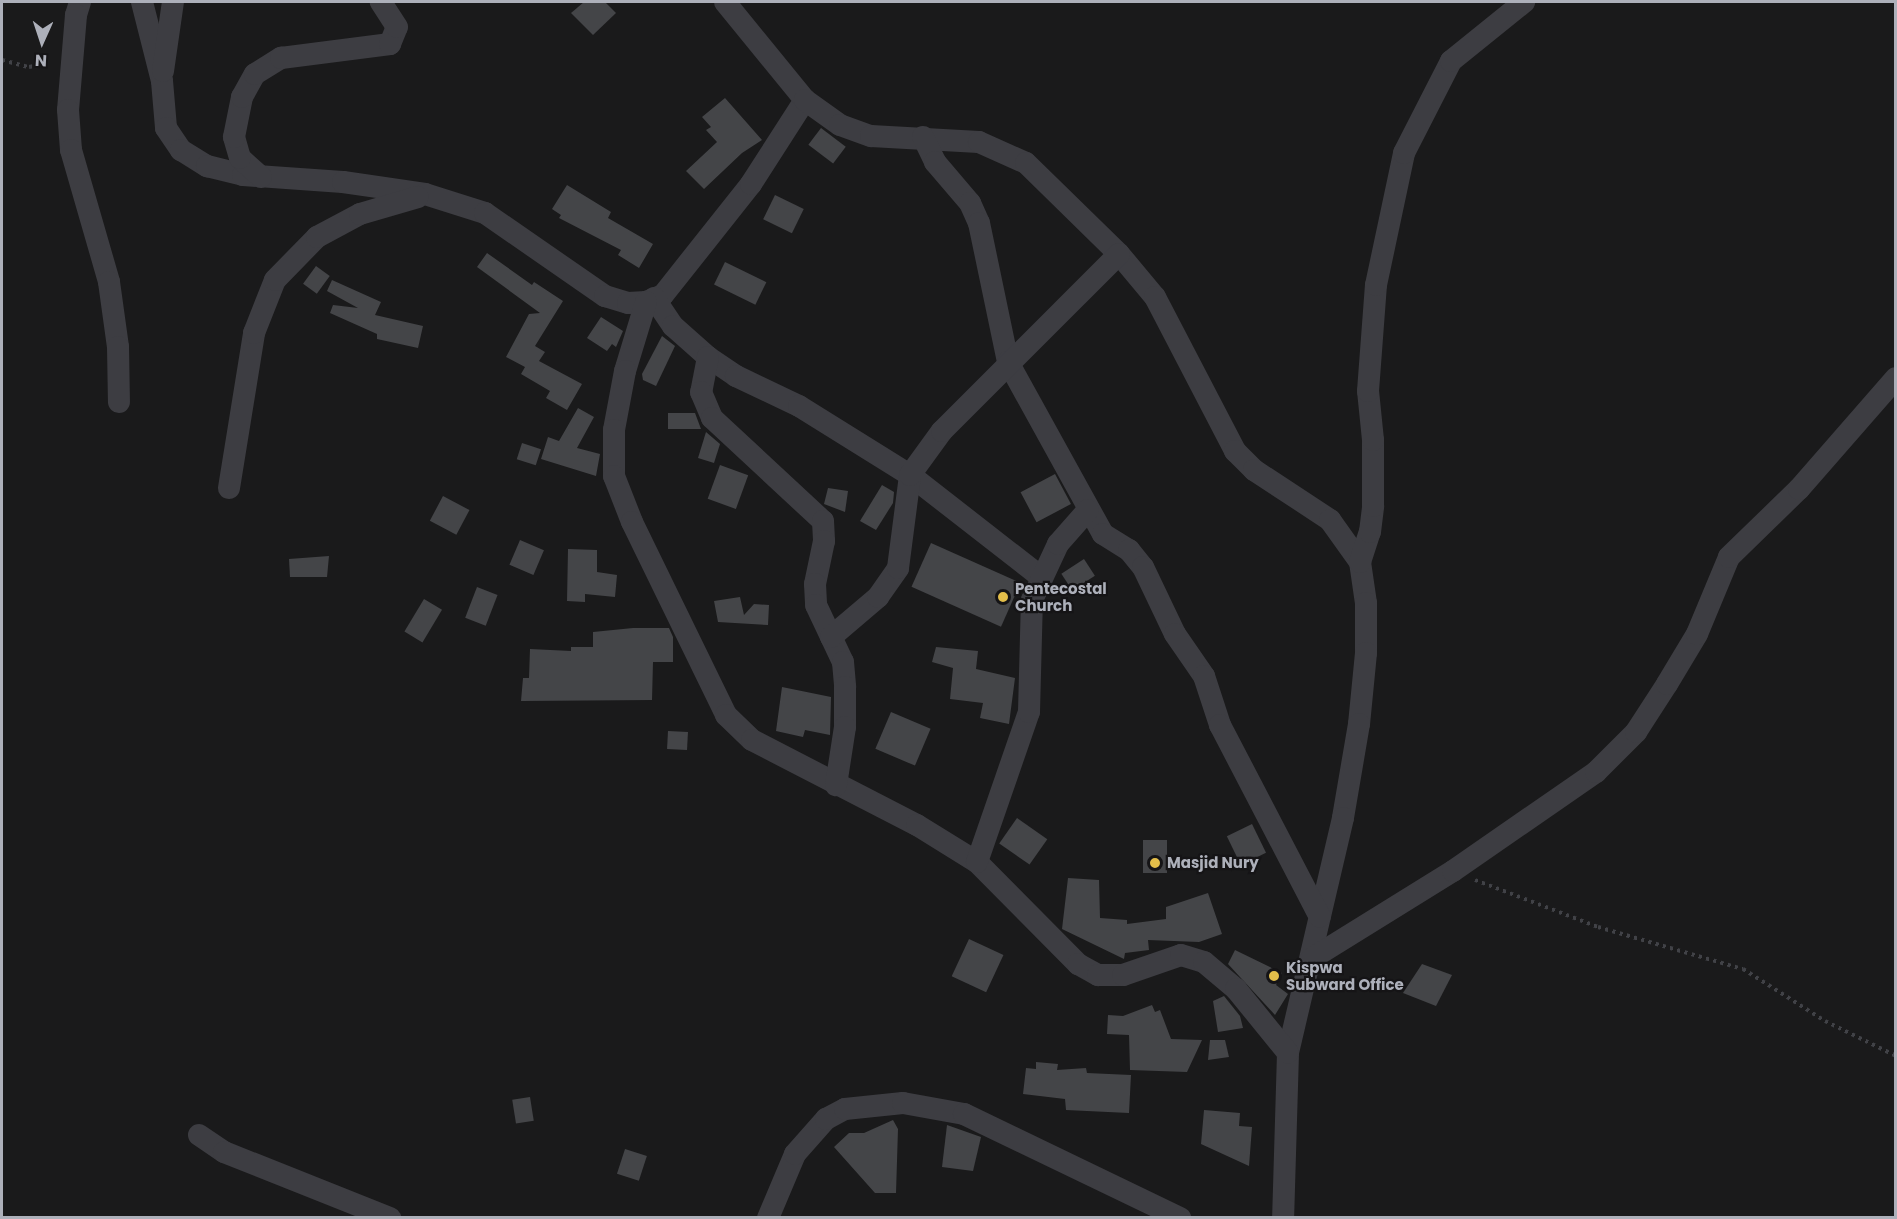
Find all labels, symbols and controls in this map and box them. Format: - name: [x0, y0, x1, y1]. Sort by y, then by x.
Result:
- north arrow: [12, 12, 72, 72]
- text: N: [34, 49, 48, 72]
- place label: Pentecostal Church: [1015, 579, 1107, 614]
- marker: Pentecostal Church: [996, 590, 1010, 604]
- place label: Masjid Nury: [1167, 854, 1259, 872]
- marker: Masjid Nury: [1148, 856, 1162, 870]
- place label: Kispwa Subward Office: [1286, 958, 1404, 993]
- marker: Kispwa Subward Office: [1267, 969, 1281, 983]

